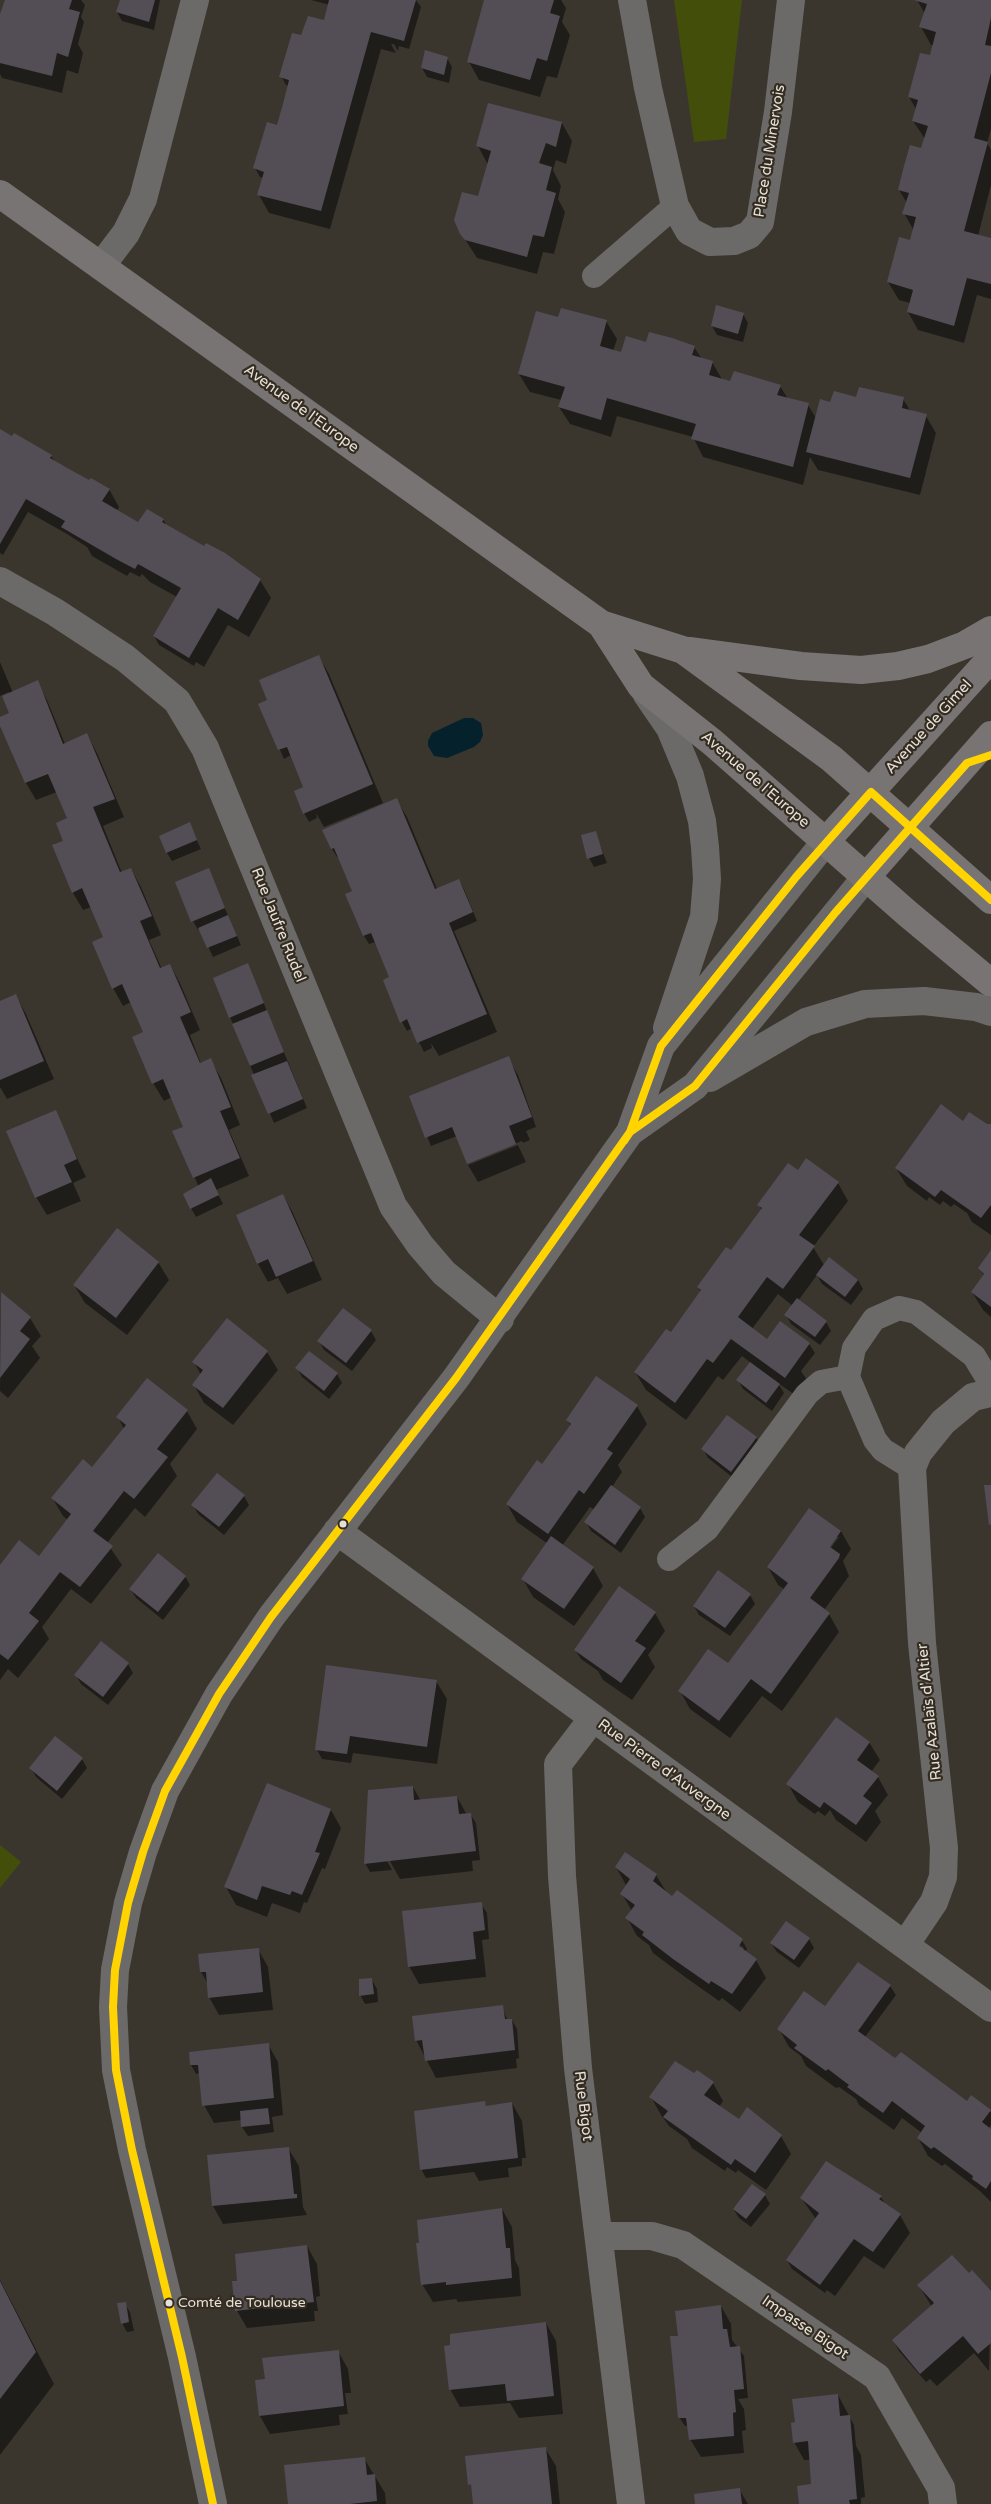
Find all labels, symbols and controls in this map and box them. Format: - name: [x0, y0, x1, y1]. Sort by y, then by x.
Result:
- street label: Place du Minervois: [751, 83, 789, 219]
- street label: Avenue de l'Europe: [240, 361, 362, 457]
- street label: Avenue de Gimel: [882, 676, 976, 778]
- street label: Avenue de l'Europe: [697, 728, 813, 832]
- street label: Rue Jaufre Rudel: [247, 865, 309, 985]
- unlabelled marker: [338, 1519, 348, 1529]
- street label: Rue Azalaïs d'Altier: [914, 1643, 946, 1781]
- street label: Rue Pierre d'Auvergne: [594, 1716, 734, 1824]
- street label: Rue Bigot: [570, 2070, 596, 2142]
- street label: Impasse Bigot: [758, 2292, 852, 2364]
- place label: Comté de Toulouse: [178, 2295, 306, 2311]
- marker: Comté de Toulouse: [164, 2298, 174, 2308]

